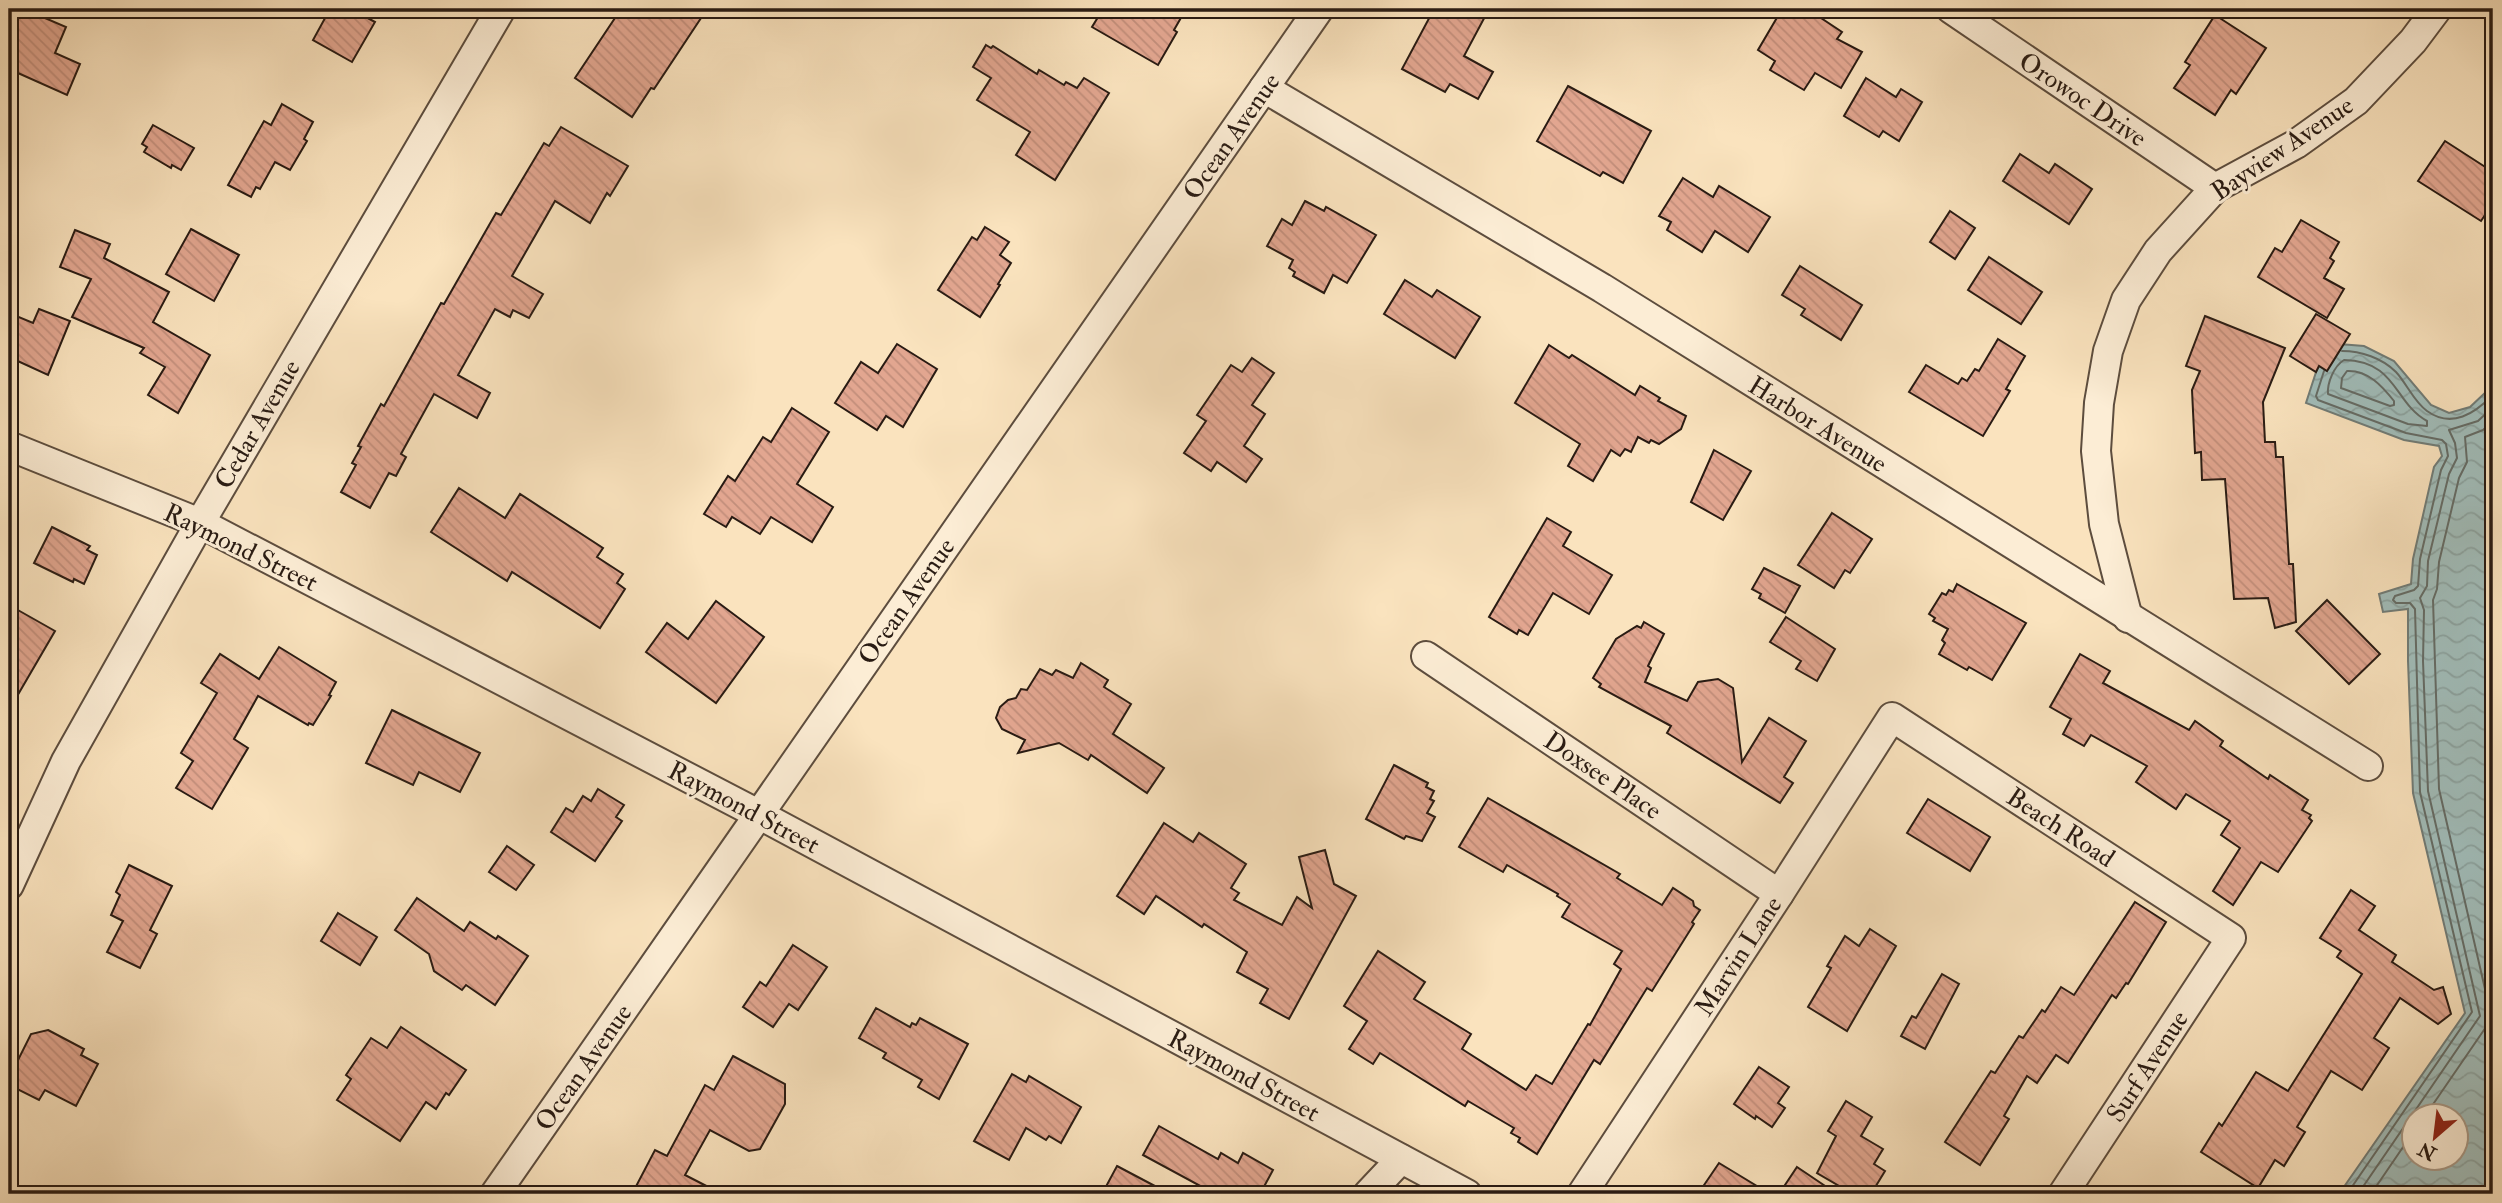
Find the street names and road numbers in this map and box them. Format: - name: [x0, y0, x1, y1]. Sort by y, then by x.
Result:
- street label: Orowoc Drive: [2013, 45, 2152, 154]
- street label: Ocean Avenue: [1176, 67, 1287, 206]
- street label: Bayview Avenue: [2205, 89, 2360, 208]
- street label: Cedar Avenue: [208, 354, 308, 495]
- street label: Harbor Avenue: [1742, 370, 1893, 480]
- street label: Raymond Street: [158, 497, 323, 599]
- street label: Ocean Avenue: [851, 532, 962, 671]
- street label: Doxsee Place: [1538, 725, 1667, 827]
- street label: Raymond Street: [662, 754, 825, 861]
- street label: Beach Road: [2000, 781, 2121, 875]
- street label: Marvin Lane: [1688, 891, 1789, 1022]
- street label: Ocean Avenue: [528, 998, 639, 1137]
- street label: Surf Avenue: [2100, 1005, 2196, 1128]
- street label: Raymond Street: [1162, 1022, 1325, 1129]

